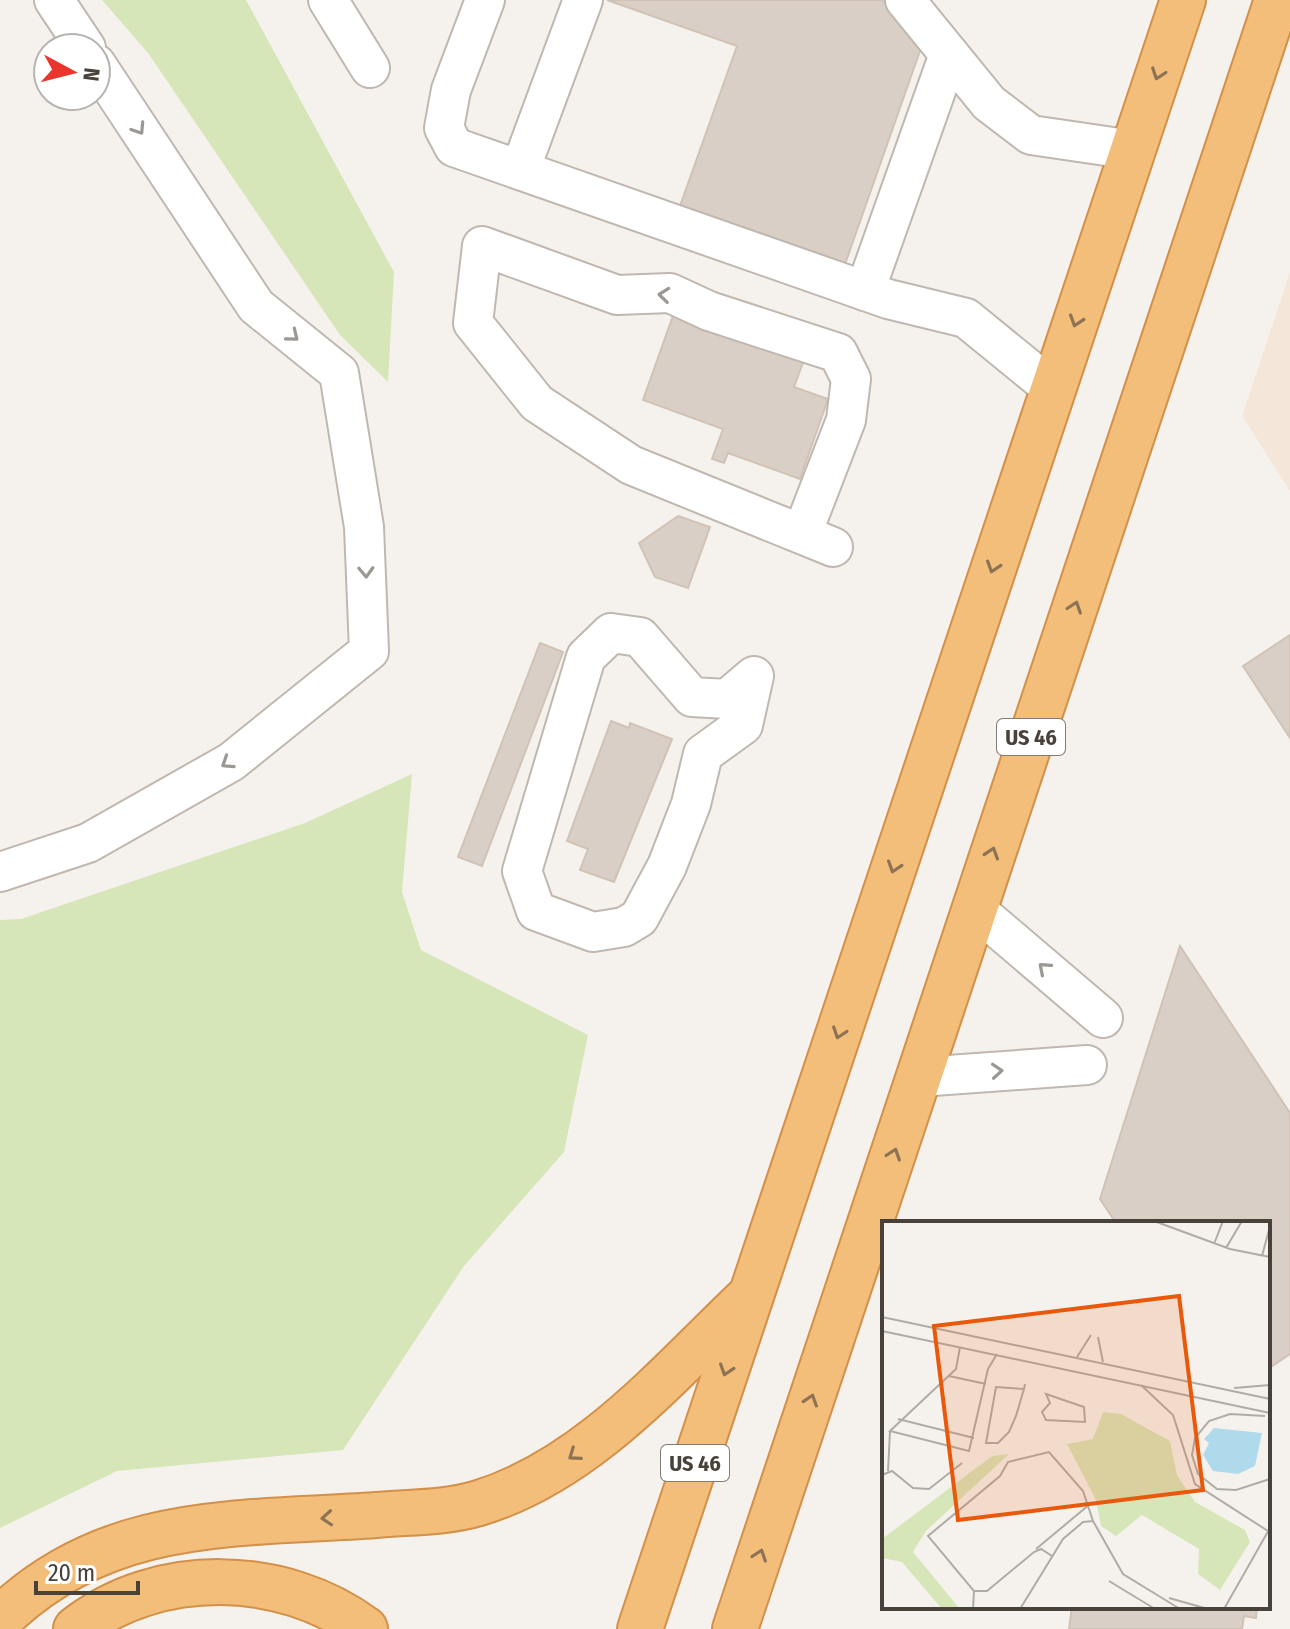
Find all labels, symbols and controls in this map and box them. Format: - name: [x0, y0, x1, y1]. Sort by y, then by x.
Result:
- north arrow: [32, 32, 112, 112]
- text: N: [77, 66, 106, 83]
- one-way arrow: [1151, 66, 1167, 80]
- one-way arrow: [129, 120, 144, 135]
- one-way arrow: [658, 287, 671, 304]
- one-way arrow: [1069, 313, 1085, 327]
- one-way arrow: [284, 326, 298, 341]
- one-way arrow: [987, 560, 1003, 574]
- one-way arrow: [358, 566, 375, 579]
- one-way arrow: [1065, 601, 1081, 615]
- road number: US 46: [997, 719, 1065, 755]
- one-way arrow: [222, 753, 236, 768]
- one-way arrow: [983, 847, 999, 861]
- one-way arrow: [888, 860, 904, 874]
- one-way arrow: [1038, 963, 1053, 977]
- one-way arrow: [833, 1025, 849, 1039]
- one-way arrow: [991, 1063, 1004, 1080]
- one-way arrow: [884, 1147, 900, 1161]
- inset map: [882, 1221, 1270, 1609]
- one-way arrow: [719, 1363, 735, 1377]
- one-way arrow: [802, 1394, 818, 1408]
- one-way arrow: [568, 1445, 583, 1460]
- road number: US 46: [661, 1445, 729, 1481]
- one-way arrow: [320, 1509, 333, 1526]
- scale bar: [36, 1545, 138, 1595]
- one-way arrow: [750, 1549, 766, 1563]
- text: 20 m: [48, 1559, 95, 1587]

